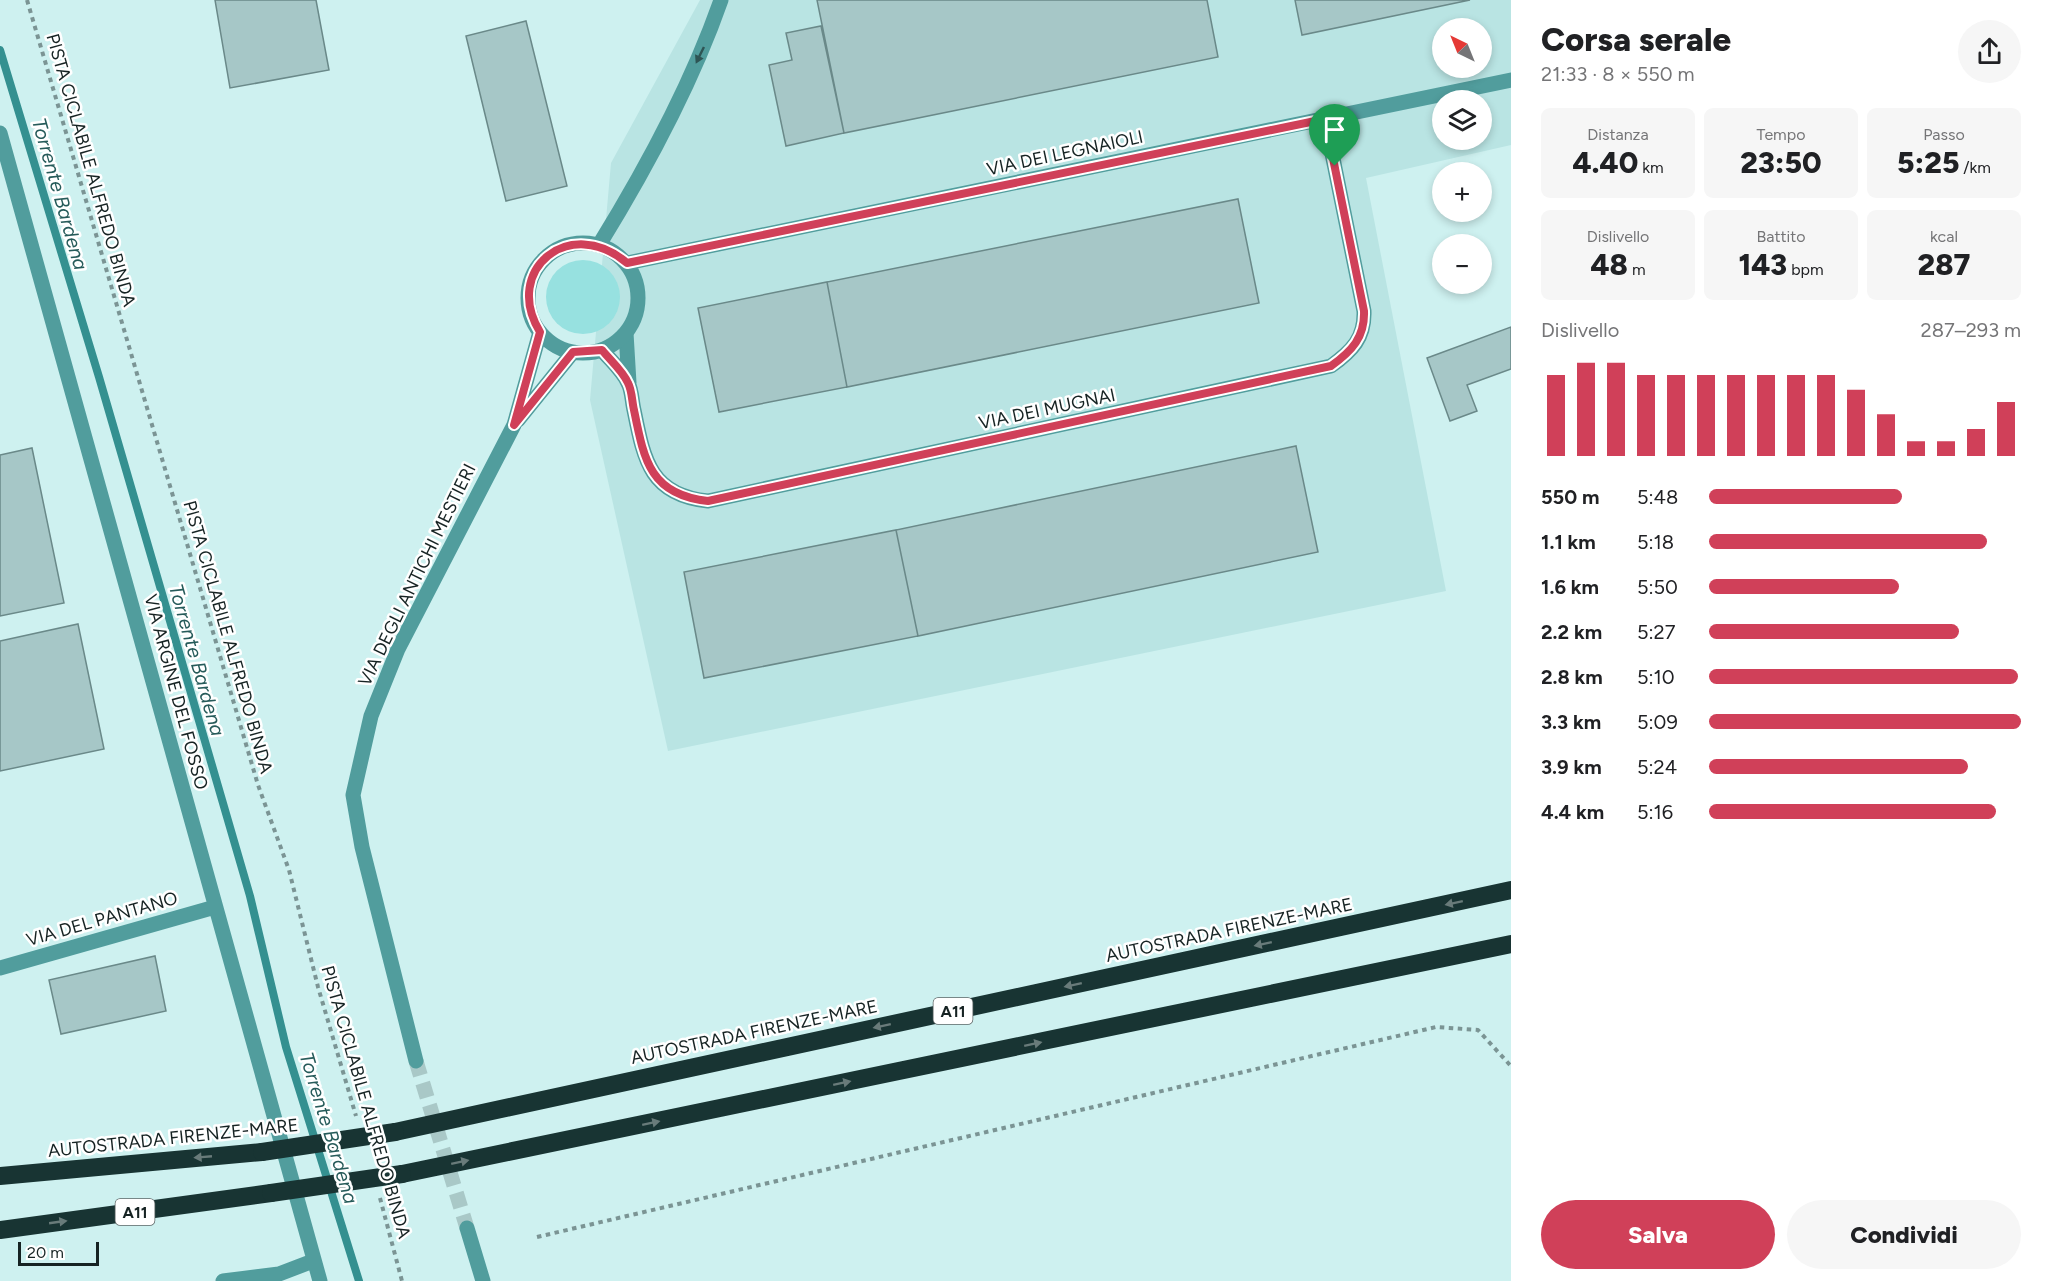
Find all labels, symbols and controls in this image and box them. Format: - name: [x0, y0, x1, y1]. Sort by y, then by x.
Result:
- north arrow: [1432, 18, 1492, 78]
- map controls: [1432, 18, 1492, 294]
- text: Corsa serale: [1541, 20, 1731, 59]
- button: share: [1958, 20, 2021, 83]
- street label: PISTA CICLABILE ALFREDO BINDA: [41, 31, 141, 309]
- one-way arrow: [696, 46, 705, 63]
- text: 21:33 · 8 × 550 m: [1541, 62, 1695, 86]
- button: layers: [1432, 90, 1492, 150]
- pin: [1309, 104, 1360, 166]
- icon: arrive: [1318, 113, 1351, 146]
- water label: Torrente Bardena: [27, 115, 93, 273]
- text: Distanza: [1587, 125, 1649, 144]
- text: Tempo: [1757, 125, 1805, 144]
- text: Passo: [1923, 125, 1965, 144]
- street label: VIA DEI LEGNAIOLI: [985, 126, 1145, 180]
- text: 4.40: [1572, 144, 1638, 181]
- text: 23:50: [1740, 144, 1822, 181]
- text: 5:25: [1897, 144, 1959, 181]
- text: km: [1638, 158, 1664, 177]
- text: /km: [1959, 158, 1991, 177]
- button: +: [1432, 162, 1492, 222]
- text: Dislivello: [1587, 227, 1649, 246]
- text: Battito: [1756, 227, 1806, 246]
- text: kcal: [1930, 227, 1958, 246]
- button: −: [1432, 234, 1492, 294]
- text: 48: [1590, 246, 1628, 283]
- text: 143: [1738, 246, 1787, 283]
- text: 287: [1918, 246, 1970, 283]
- text: m: [1628, 260, 1646, 279]
- text: bpm: [1787, 260, 1824, 279]
- text: Dislivello: [1541, 318, 1619, 342]
- text: 287–293 m: [1920, 318, 2021, 342]
- street label: VIA DEI MUGNAI: [977, 384, 1117, 434]
- street label: VIA DEGLI ANTICHI MESTIERI: [353, 460, 481, 690]
- text: 550 m: [1541, 485, 1599, 509]
- text: 5:48: [1637, 485, 1678, 509]
- street label: PISTA CICLABILE ALFREDO BINDA: [178, 498, 278, 776]
- text: 1.1 km: [1541, 530, 1596, 554]
- text: 5:18: [1637, 530, 1674, 554]
- text: 1.6 km: [1541, 575, 1599, 599]
- text: 5:50: [1637, 575, 1678, 599]
- water label: Torrente Bardena: [164, 581, 230, 739]
- street label: VIA ARGINE DEL FOSSO: [139, 592, 213, 792]
- text: 2.2 km: [1541, 620, 1602, 644]
- text: 5:27: [1637, 620, 1675, 644]
- text: 2.8 km: [1541, 665, 1603, 689]
- text: 5:10: [1637, 665, 1675, 689]
- text: 3.3 km: [1541, 710, 1601, 734]
- text: 5:09: [1637, 710, 1678, 734]
- text: 3.9 km: [1541, 755, 1602, 779]
- text: 5:24: [1637, 755, 1677, 779]
- text: 4.4 km: [1541, 800, 1604, 824]
- text: 5:16: [1637, 800, 1673, 824]
- street label: VIA DEL PANTANO: [24, 887, 180, 951]
- street label: AUTOSTRADA FIRENZE-MARE: [1104, 893, 1354, 967]
- one-way arrow: [1445, 898, 1463, 908]
- one-way arrow: [1253, 940, 1272, 949]
- street label: PISTA CICLABILE ALFREDO BINDA: [316, 963, 416, 1241]
- one-way arrow: [1063, 981, 1082, 990]
- street label: AUTOSTRADA FIRENZE-MARE: [629, 995, 879, 1069]
- road number: A11: [934, 998, 972, 1024]
- one-way arrow: [873, 1022, 891, 1032]
- one-way arrow: [1023, 1039, 1042, 1048]
- water label: Torrente Bardena: [295, 1049, 364, 1207]
- one-way arrow: [832, 1078, 851, 1087]
- street label: AUTOSTRADA FIRENZE-MARE: [47, 1114, 299, 1162]
- one-way arrow: [641, 1118, 660, 1127]
- one-way arrow: [194, 1152, 213, 1162]
- one-way arrow: [450, 1157, 469, 1167]
- road number: A11: [116, 1199, 154, 1225]
- button: Salva: [1541, 1200, 1775, 1269]
- button: Condividi: [1787, 1200, 2021, 1269]
- one-way arrow: [49, 1217, 68, 1227]
- scale bar: [18, 1239, 99, 1266]
- text: 20 m: [27, 1243, 64, 1262]

